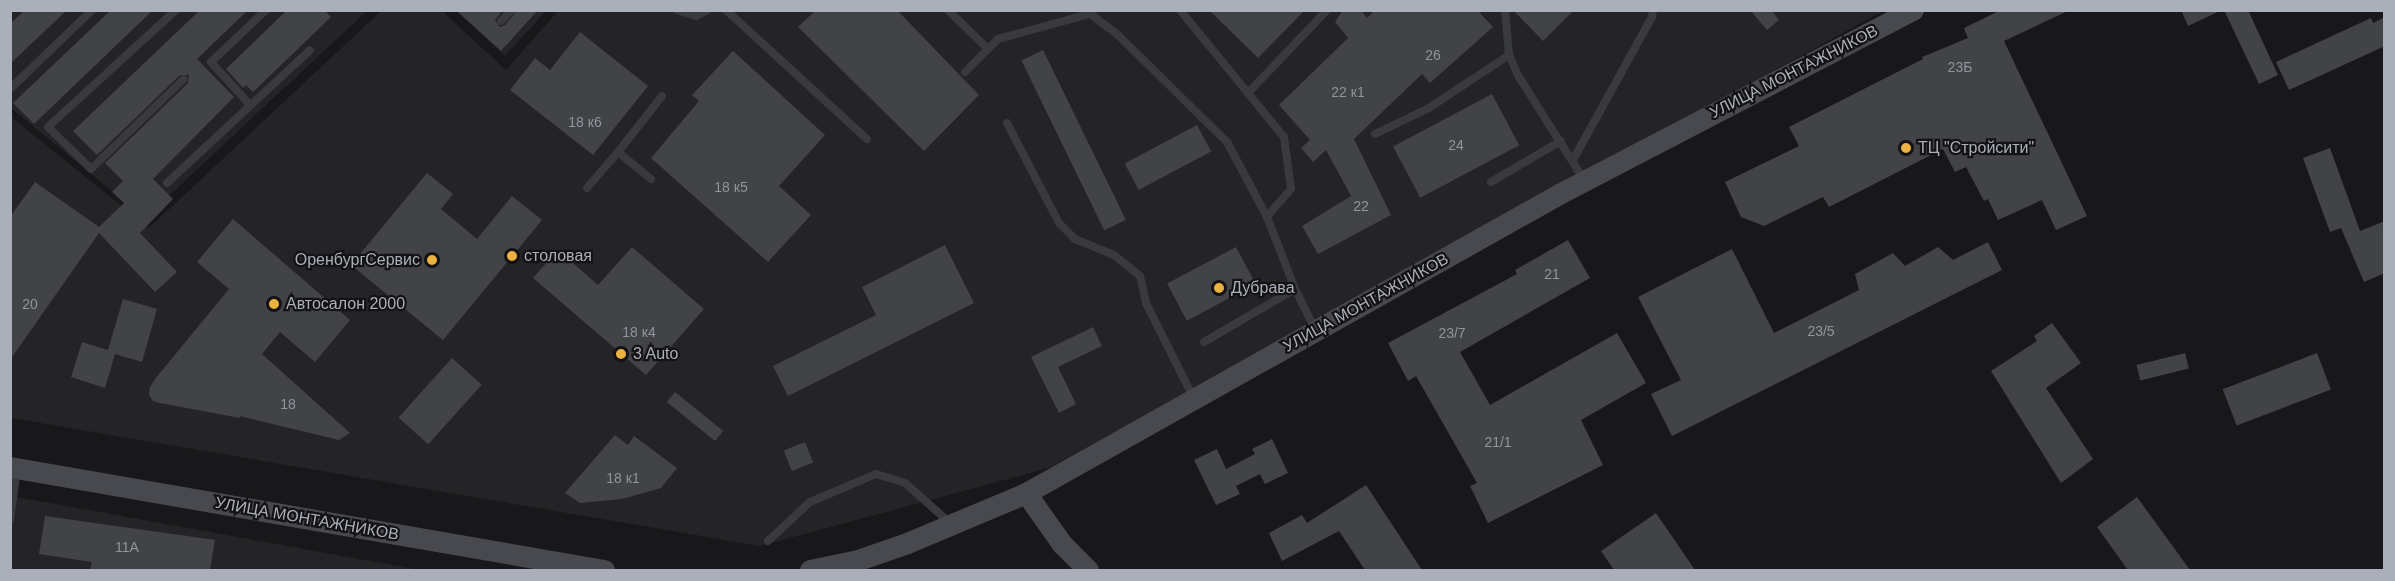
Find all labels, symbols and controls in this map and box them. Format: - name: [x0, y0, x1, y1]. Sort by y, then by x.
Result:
- street label: УЛИЦА МОНТАЖНИКОВ: [1707, 21, 1881, 123]
- house number: 26: [1425, 47, 1441, 63]
- house number: 23Б: [1948, 59, 1972, 75]
- house number: 22 к1: [1331, 84, 1365, 100]
- house number: 18 к6: [568, 114, 602, 130]
- house number: 24: [1448, 137, 1464, 153]
- place label: ТЦ "Стройсити": [1918, 138, 2034, 158]
- marker: ТЦ "Стройсити": [1899, 141, 1913, 155]
- house number: 18 к5: [714, 179, 748, 195]
- house number: 22: [1353, 198, 1369, 214]
- place label: столовая: [524, 246, 592, 266]
- marker: столовая: [505, 249, 519, 263]
- place label: ОренбургСервис: [295, 250, 420, 270]
- street label: УЛИЦА МОНТАЖНИКОВ: [1280, 250, 1452, 356]
- marker: ОренбургСервис: [425, 253, 439, 267]
- house number: 21: [1544, 266, 1560, 282]
- place label: Дубрава: [1231, 278, 1295, 298]
- marker: Дубрава: [1212, 281, 1226, 295]
- place label: Автосалон 2000: [286, 294, 405, 314]
- house number: 20: [22, 296, 38, 312]
- marker: Автосалон 2000: [267, 297, 281, 311]
- house number: 23/5: [1807, 323, 1835, 339]
- house number: 18 к4: [622, 324, 656, 340]
- house number: 23/7: [1438, 325, 1466, 341]
- place label: 3 Auto: [633, 344, 679, 364]
- marker: 3 Auto: [614, 347, 628, 361]
- house number: 18: [280, 396, 296, 412]
- house number: 21/1: [1484, 434, 1512, 450]
- house number: 18 к1: [606, 470, 640, 486]
- street label: УЛИЦА МОНТАЖНИКОВ: [214, 493, 400, 545]
- house number: 11А: [115, 539, 139, 555]

